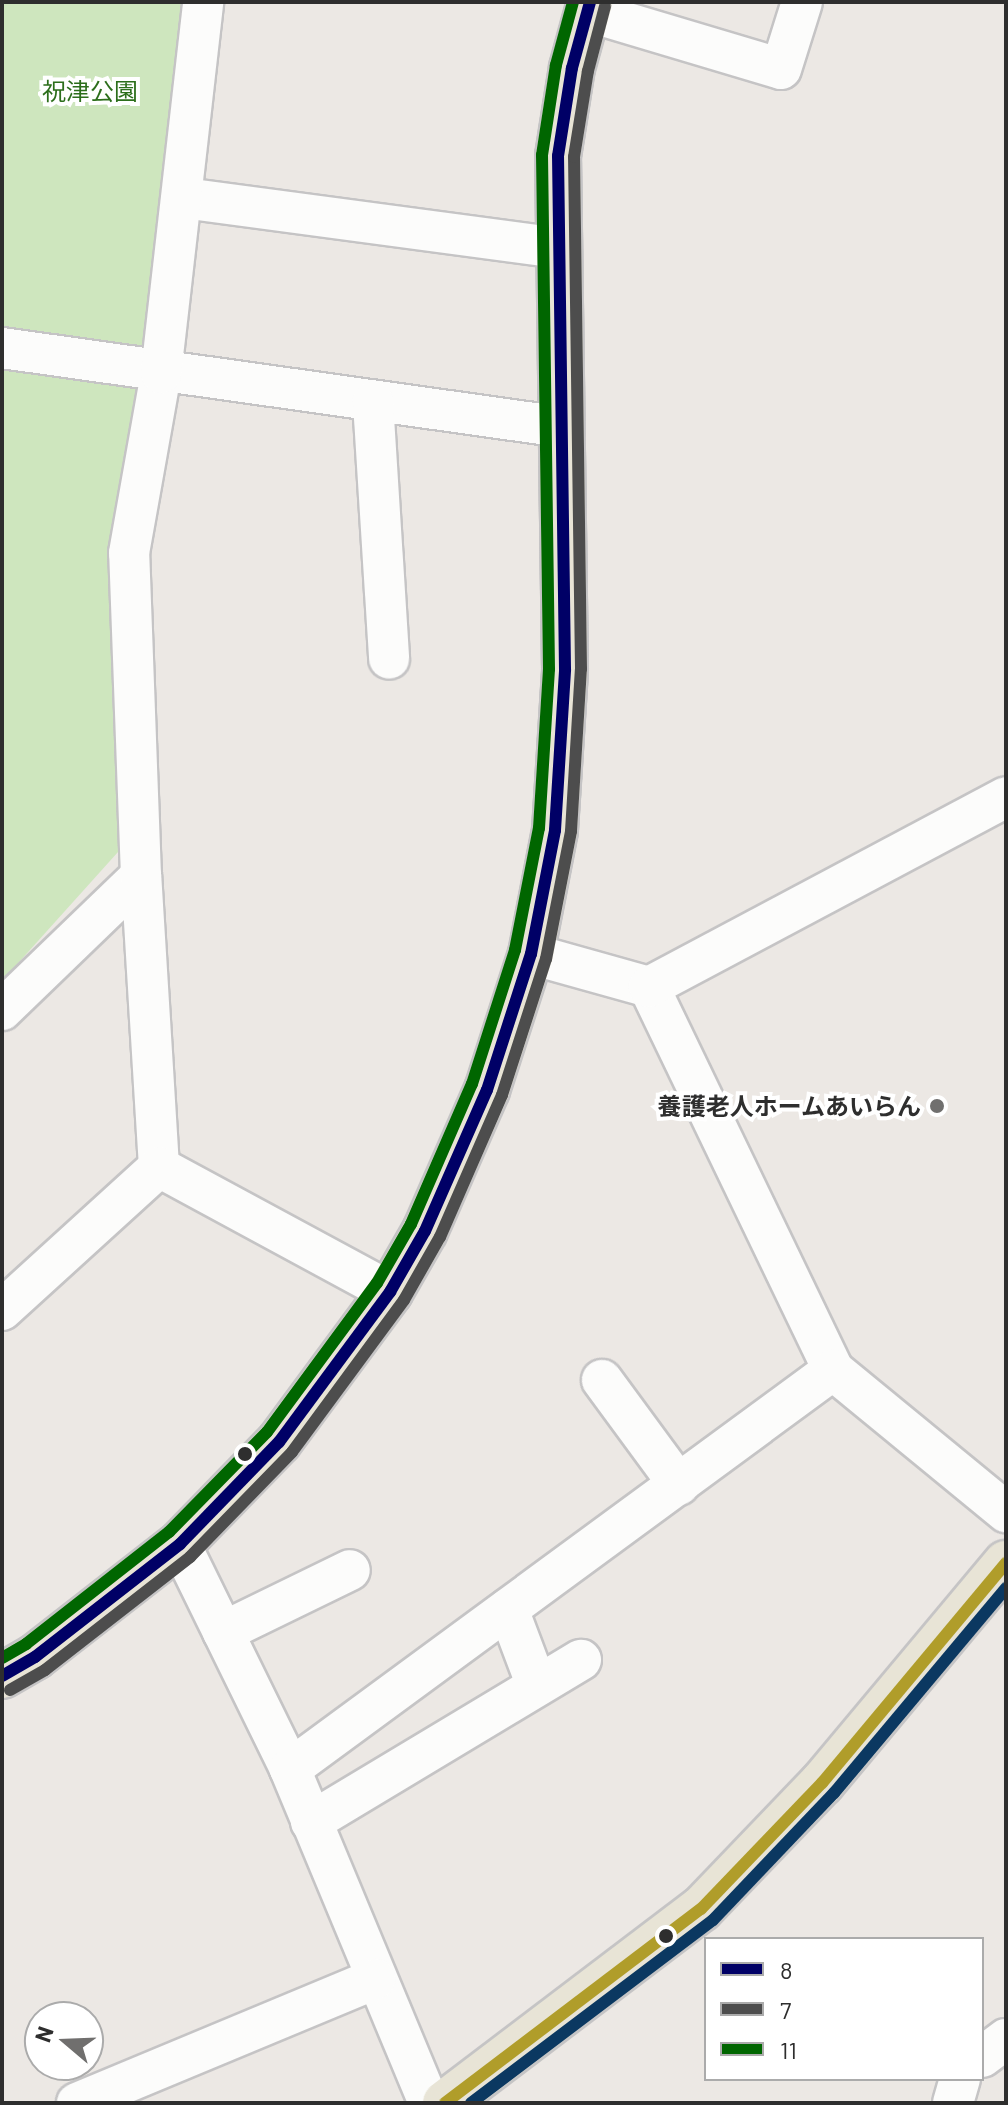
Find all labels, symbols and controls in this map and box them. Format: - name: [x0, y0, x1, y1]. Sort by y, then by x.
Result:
- park label: 祝津公園: [42, 77, 138, 105]
- place label: 養護老人ホームあいらん: [657, 1092, 921, 1120]
- marker: 養護老人ホームあいらん: [928, 1097, 946, 1115]
- unlabelled marker: [237, 1446, 253, 1462]
- unlabelled marker: [658, 1928, 674, 1944]
- legend: [704, 1937, 984, 2081]
- text: 8: [780, 1955, 793, 1984]
- text: 7: [780, 1995, 791, 2024]
- north arrow: [24, 2001, 104, 2081]
- text: N: [29, 2023, 58, 2045]
- text: 11: [780, 2035, 797, 2064]

